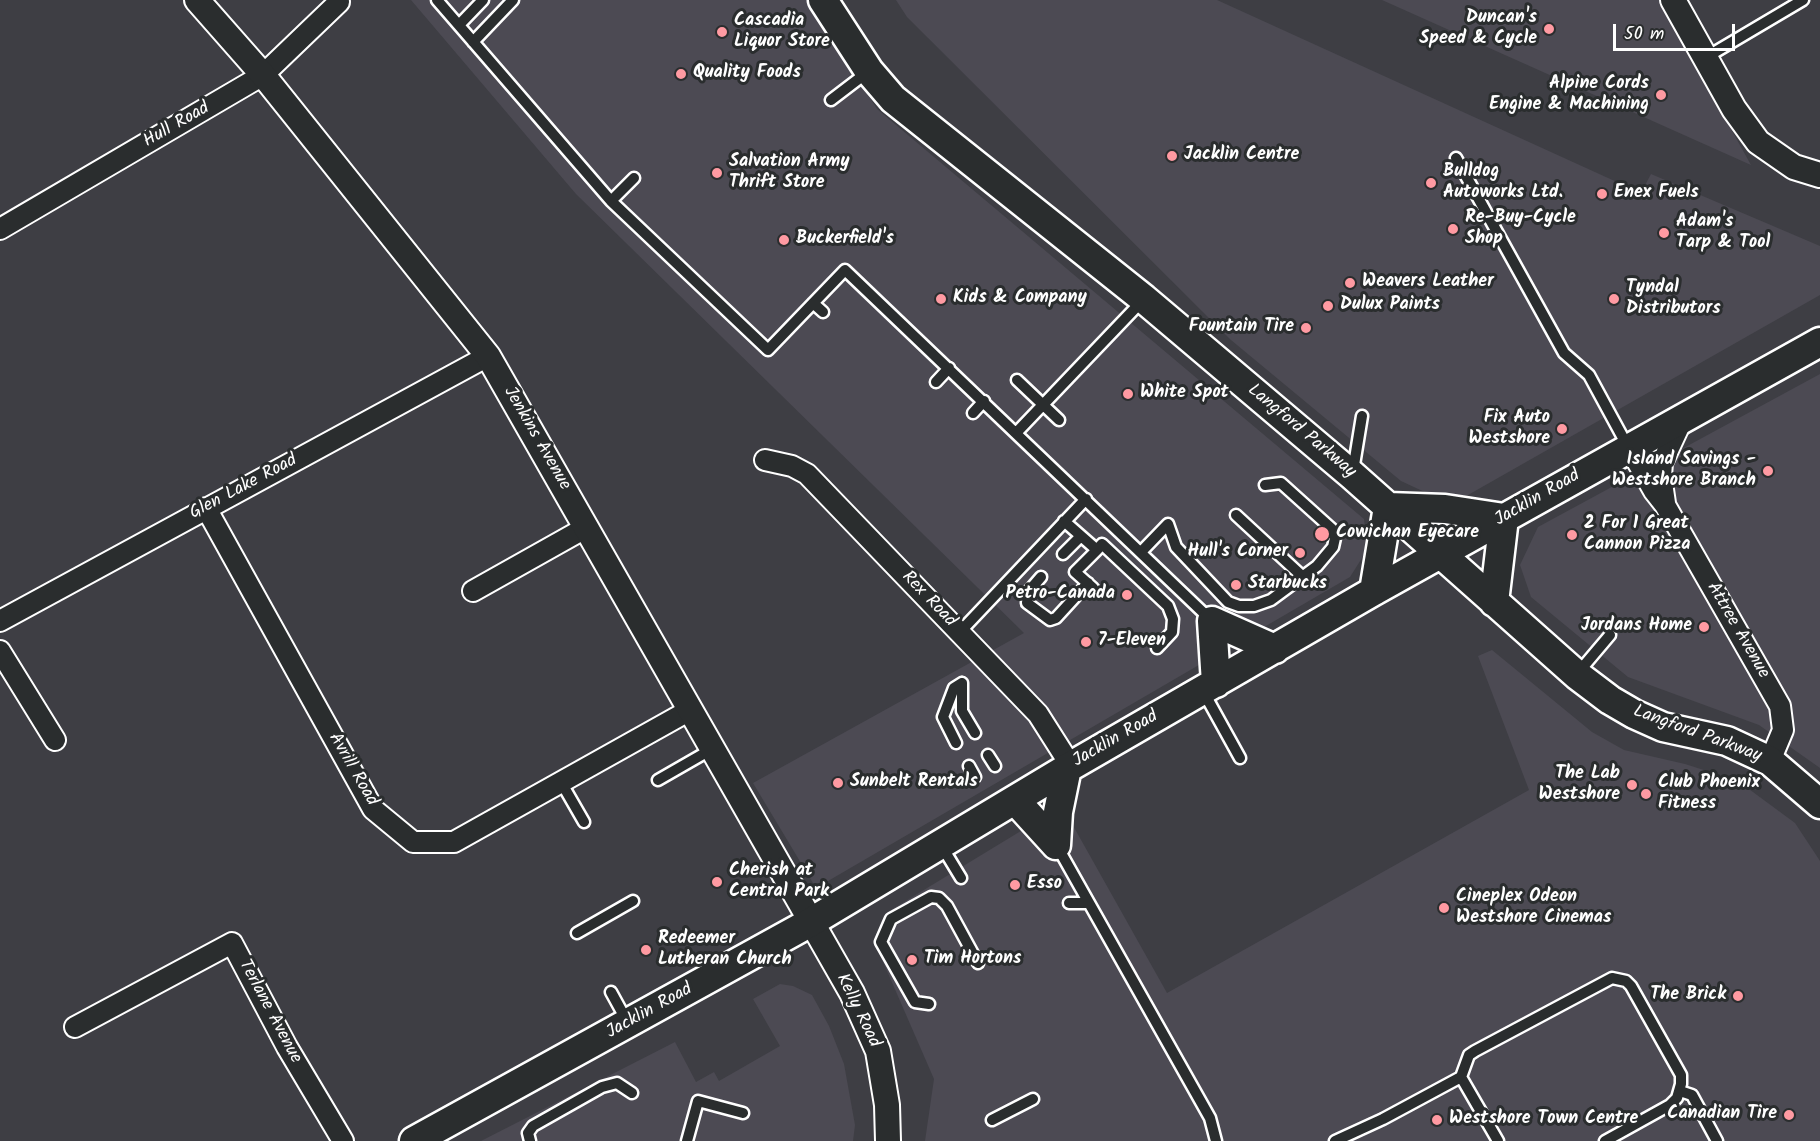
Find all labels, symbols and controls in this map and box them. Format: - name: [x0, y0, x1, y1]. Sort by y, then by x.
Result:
- place label: Duncan's Speed & Cycle: [1419, 8, 1537, 50]
- place label: Cascadia Liquor Store: [734, 11, 830, 54]
- scale bar: [1616, 12, 1738, 50]
- text: 50 m: [1624, 20, 1664, 49]
- marker: Duncan's Speed & Cycle: [1542, 22, 1556, 36]
- marker: Cascadia Liquor Store: [715, 25, 729, 39]
- place label: Quality Foods: [693, 63, 801, 85]
- marker: Quality Foods: [674, 67, 688, 81]
- place label: Alpine Cords Engine & Machining: [1489, 74, 1649, 116]
- marker: Alpine Cords Engine & Machining: [1654, 88, 1668, 102]
- street label: Hull Road: [140, 98, 214, 154]
- place label: Jacklin Centre: [1184, 145, 1299, 167]
- marker: Jacklin Centre: [1165, 149, 1179, 163]
- place label: Salvation Army Thrift Store: [729, 152, 850, 195]
- place label: Bulldog Autoworks Ltd.: [1443, 162, 1563, 204]
- marker: Salvation Army Thrift Store: [710, 166, 724, 180]
- marker: Bulldog Autoworks Ltd.: [1424, 176, 1438, 190]
- place label: Enex Fuels: [1614, 183, 1699, 205]
- marker: Enex Fuels: [1595, 187, 1609, 201]
- place label: Re-Buy-Cycle Shop: [1465, 208, 1576, 250]
- place label: Adam's Tarp & Tool: [1676, 212, 1770, 254]
- marker: Re-Buy-Cycle Shop: [1446, 222, 1460, 236]
- marker: Adam's Tarp & Tool: [1657, 226, 1671, 240]
- place label: Buckerfield's: [796, 229, 894, 251]
- marker: Buckerfield's: [777, 233, 791, 247]
- place label: Weavers Leather: [1362, 272, 1494, 294]
- marker: Weavers Leather: [1343, 276, 1357, 290]
- place label: Tyndal Distributors: [1626, 278, 1721, 320]
- place label: Kids & Company: [953, 288, 1087, 310]
- marker: Kids & Company: [934, 292, 948, 306]
- marker: Tyndal Distributors: [1607, 292, 1621, 306]
- place label: Dulux Paints: [1340, 295, 1440, 317]
- marker: Dulux Paints: [1321, 299, 1335, 313]
- place label: Fountain Tire: [1189, 317, 1294, 339]
- marker: Fountain Tire: [1299, 321, 1313, 335]
- street label: Langford Parkway: [1242, 380, 1360, 484]
- street label: Jenkins Avenue: [498, 383, 574, 495]
- place label: White Spot: [1140, 383, 1229, 405]
- marker: White Spot: [1121, 387, 1135, 401]
- place label: Fix Auto Westshore: [1469, 408, 1550, 450]
- marker: Fix Auto Westshore: [1555, 422, 1569, 436]
- place label: Island Savings - Westshore Branch: [1612, 450, 1756, 492]
- street label: Glen Lake Road: [187, 451, 301, 525]
- marker: Island Savings - Westshore Branch: [1761, 464, 1775, 478]
- street label: Jacklin Road: [1492, 466, 1584, 532]
- place label: 2 For 1 Great Cannon Pizza: [1584, 514, 1690, 556]
- place label: Cowichan Eyecare: [1336, 523, 1479, 545]
- marker: Cowichan Eyecare: [1313, 525, 1331, 543]
- marker: 2 For 1 Great Cannon Pizza: [1565, 528, 1579, 542]
- place label: Hull's Corner: [1188, 542, 1288, 564]
- marker: Hull's Corner: [1293, 546, 1307, 560]
- street label: Rex Road: [896, 567, 960, 633]
- place label: Starbucks: [1248, 574, 1327, 596]
- marker: Starbucks: [1229, 578, 1243, 592]
- street label: Attree Avenue: [1701, 579, 1773, 683]
- place label: Petro-Canada: [1006, 584, 1115, 606]
- marker: Petro-Canada: [1120, 588, 1134, 602]
- place label: Jordans Home: [1581, 616, 1692, 638]
- marker: Jordans Home: [1697, 620, 1711, 634]
- place label: 7-Eleven: [1098, 631, 1166, 653]
- marker: 7-Eleven: [1079, 635, 1093, 649]
- street label: Langford Parkway: [1630, 702, 1764, 768]
- street label: Jacklin Road: [1070, 707, 1162, 773]
- street label: Avrill Road: [322, 730, 382, 810]
- place label: The Lab Westshore: [1539, 764, 1620, 806]
- place label: Sunbelt Rentals: [850, 772, 978, 794]
- place label: Club Phoenix Fitness: [1658, 773, 1760, 816]
- marker: Sunbelt Rentals: [831, 776, 845, 790]
- marker: The Lab Westshore: [1625, 778, 1639, 792]
- marker: Club Phoenix Fitness: [1639, 787, 1653, 801]
- place label: Cherish at Central Park: [729, 861, 829, 904]
- place label: Esso: [1027, 874, 1062, 896]
- marker: Cherish at Central Park: [710, 875, 724, 889]
- marker: Esso: [1008, 878, 1022, 892]
- place label: Cineplex Odeon Westshore Cinemas: [1456, 887, 1611, 930]
- marker: Cineplex Odeon Westshore Cinemas: [1437, 901, 1451, 915]
- place label: Redeemer Lutheran Church: [658, 929, 792, 972]
- marker: Redeemer Lutheran Church: [639, 943, 653, 957]
- place label: Tim Hortons: [924, 949, 1021, 971]
- marker: Tim Hortons: [905, 953, 919, 967]
- street label: Terlane Avenue: [233, 956, 305, 1068]
- street label: Kelly Road: [830, 971, 884, 1051]
- street label: Jacklin Road: [603, 980, 697, 1044]
- place label: The Brick: [1650, 985, 1726, 1007]
- marker: The Brick: [1731, 989, 1745, 1003]
- place label: Canadian Tire: [1667, 1104, 1777, 1126]
- marker: Canadian Tire: [1782, 1108, 1796, 1122]
- place label: Westshore Town Centre: [1449, 1109, 1638, 1131]
- marker: Westshore Town Centre: [1430, 1113, 1444, 1127]

